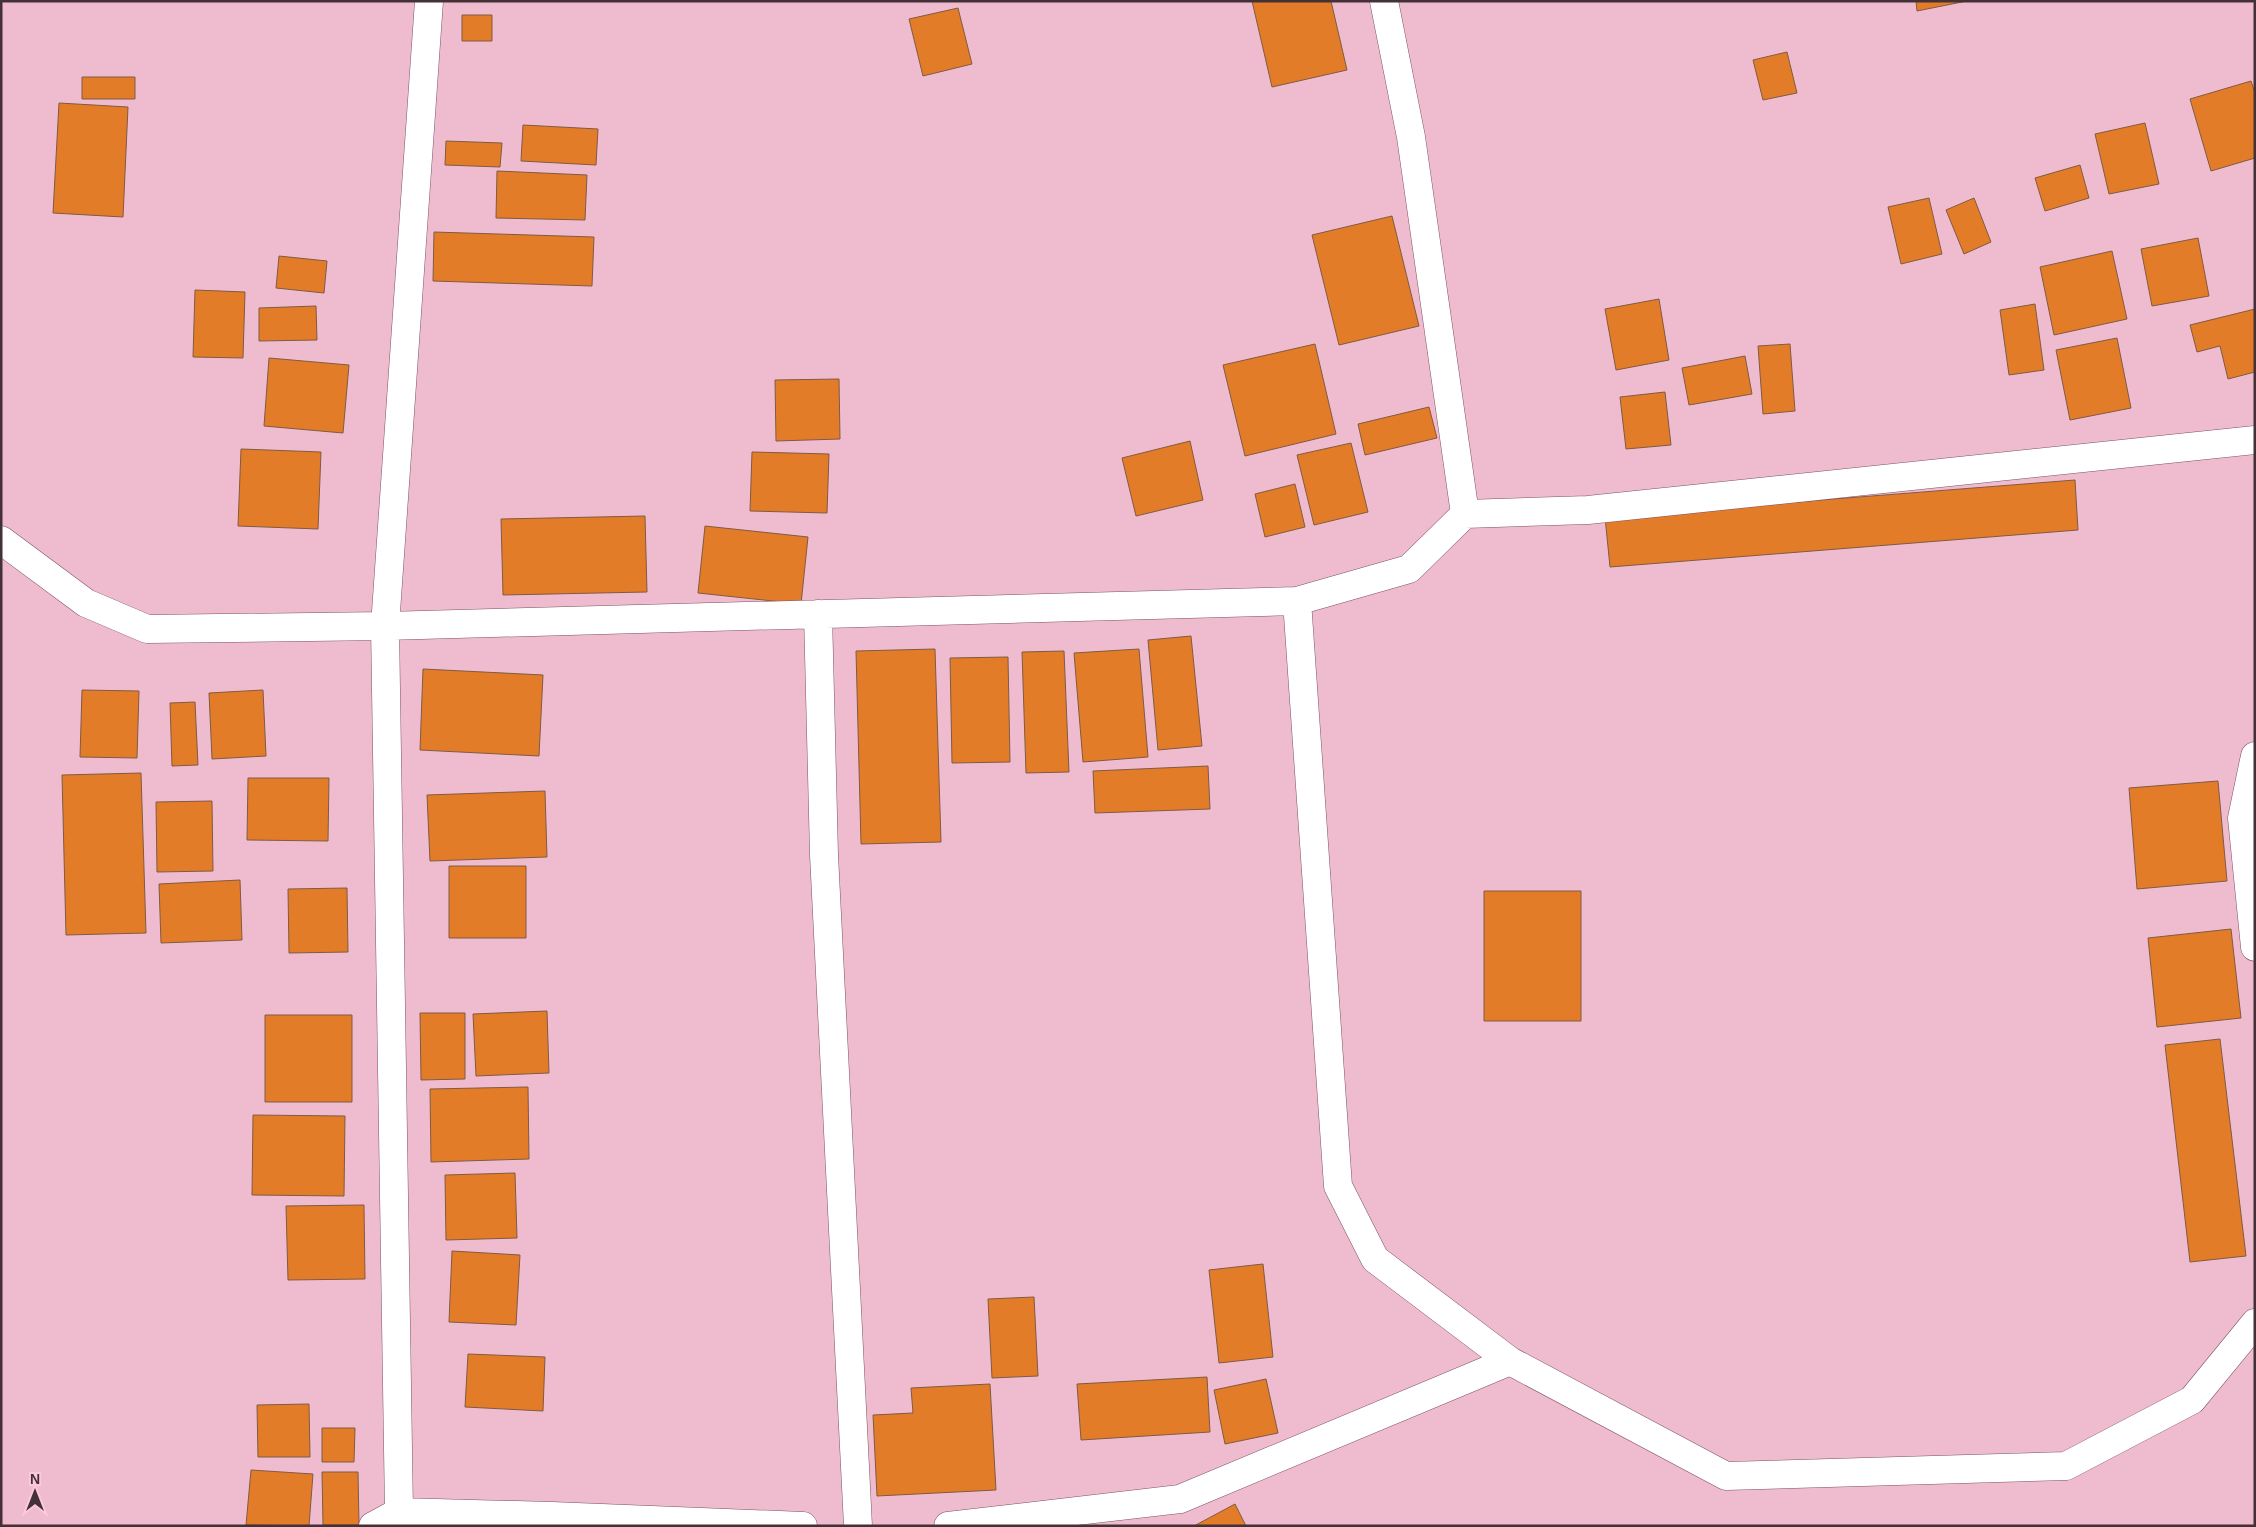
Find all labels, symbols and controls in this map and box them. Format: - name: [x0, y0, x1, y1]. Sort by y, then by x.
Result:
- north arrow: [10, 1467, 60, 1517]
- text: N: [30, 1471, 40, 1487]

